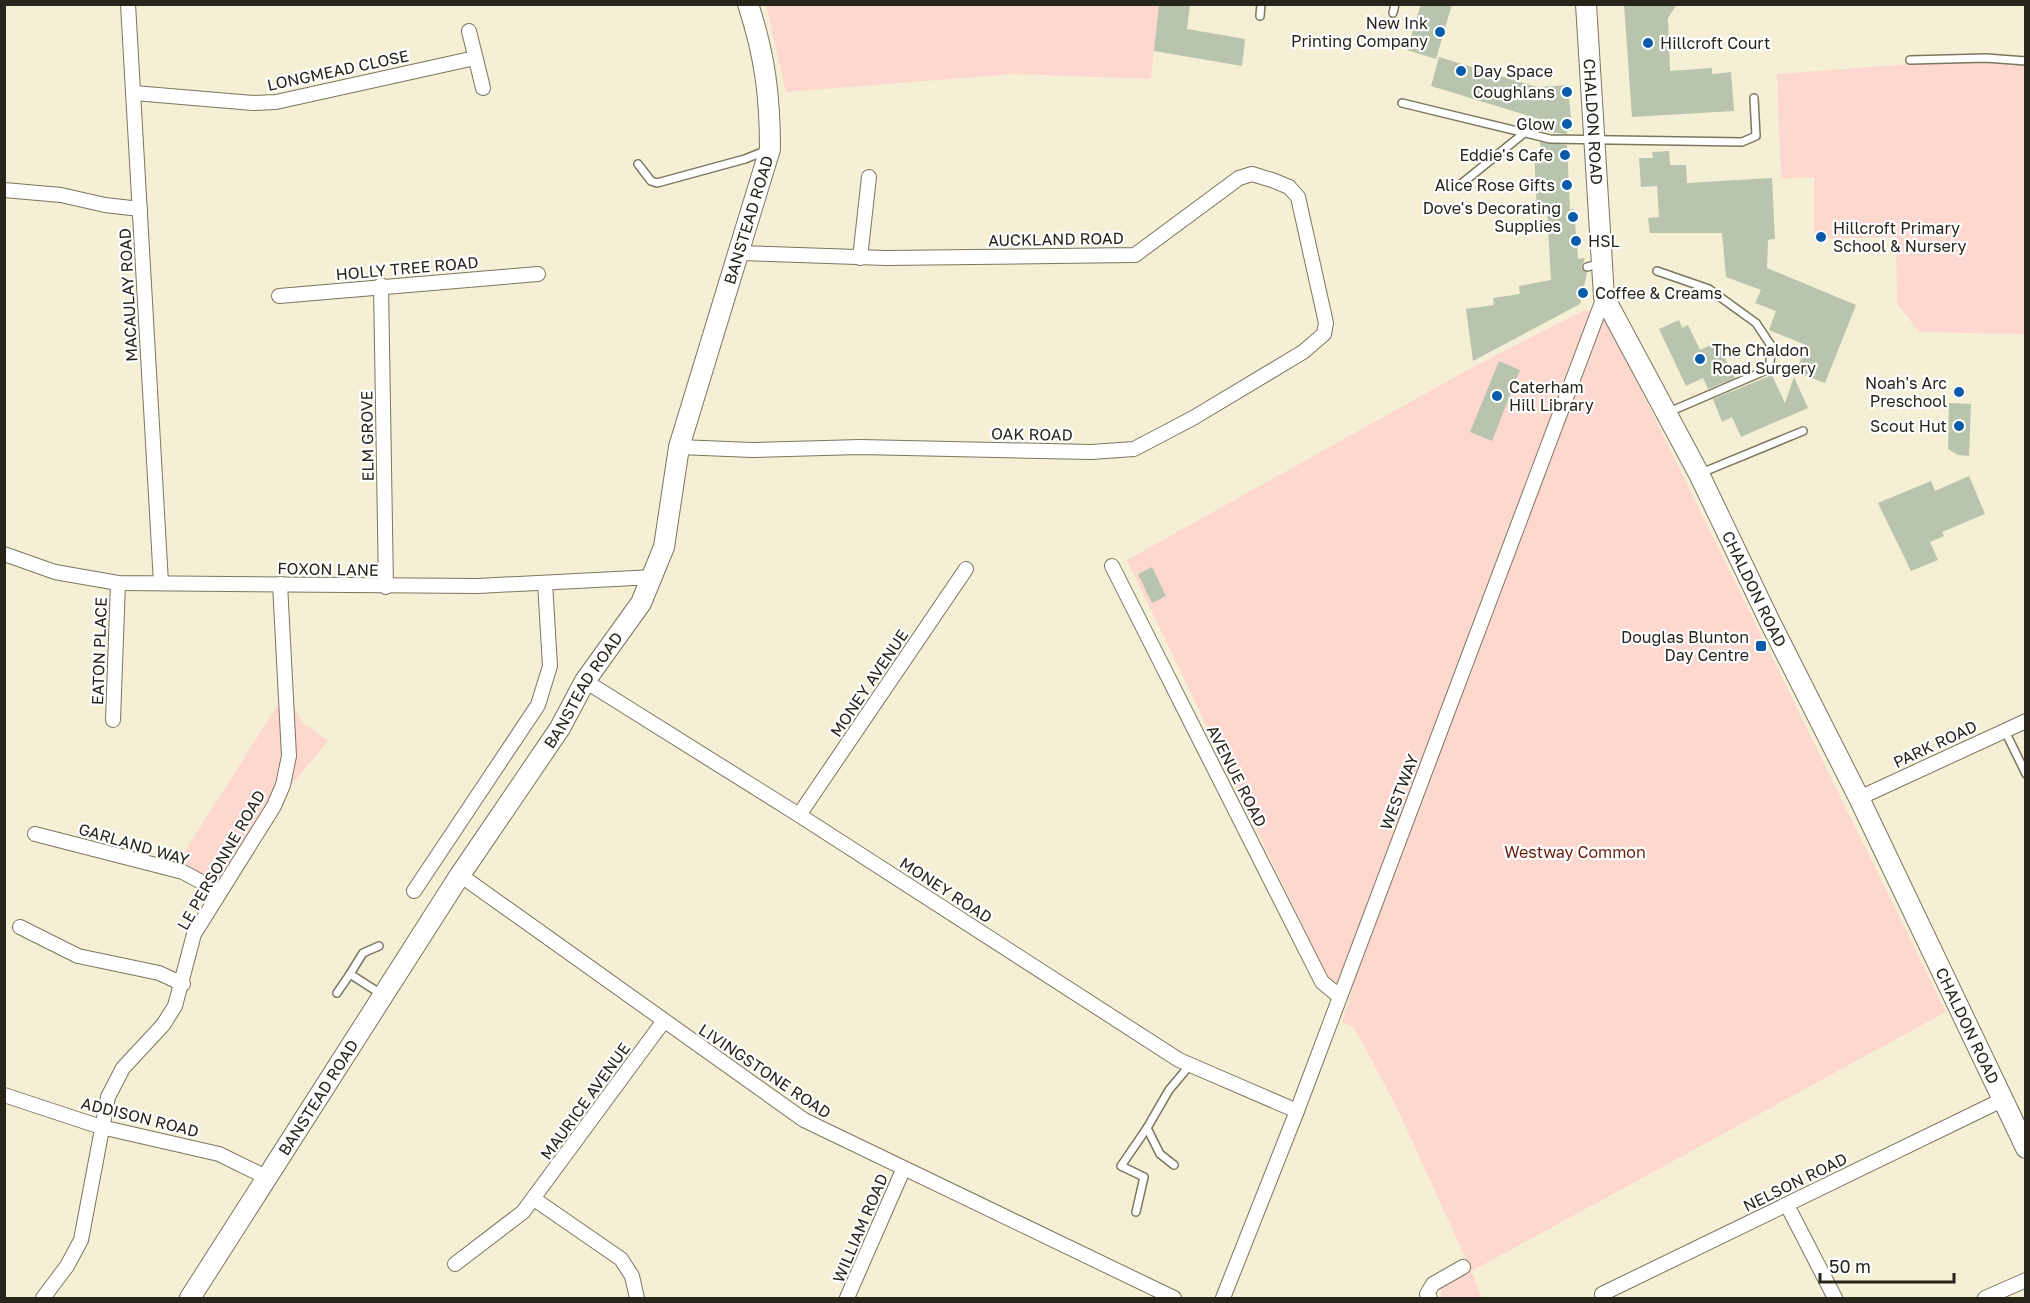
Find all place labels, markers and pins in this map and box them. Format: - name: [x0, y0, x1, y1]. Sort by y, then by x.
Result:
- place label: New Ink Printing Company: [1291, 13, 1428, 51]
- marker: New Ink Printing Company: [1433, 25, 1447, 39]
- place label: Hillcroft Court: [1660, 33, 1770, 53]
- marker: Hillcroft Court: [1641, 36, 1655, 50]
- place label: Day Space: [1473, 61, 1553, 81]
- marker: Day Space: [1454, 64, 1468, 78]
- place label: Coughlans: [1473, 82, 1555, 102]
- marker: Coughlans: [1560, 85, 1574, 99]
- place label: Glow: [1516, 114, 1555, 134]
- marker: Glow: [1560, 117, 1574, 131]
- place label: Eddie's Cafe: [1459, 145, 1553, 165]
- marker: Eddie's Cafe: [1558, 148, 1572, 162]
- place label: Alice Rose Gifts: [1435, 175, 1555, 195]
- marker: Alice Rose Gifts: [1560, 178, 1574, 192]
- place label: Dove's Decorating Supplies: [1423, 198, 1561, 236]
- marker: Dove's Decorating Supplies: [1566, 210, 1580, 224]
- place label: Hillcroft Primary School & Nursery: [1833, 218, 1966, 256]
- marker: Hillcroft Primary School & Nursery: [1814, 230, 1828, 244]
- place label: HSL: [1588, 231, 1620, 251]
- marker: HSL: [1569, 234, 1583, 248]
- place label: Coffee & Creams: [1595, 283, 1722, 303]
- marker: Coffee & Creams: [1576, 286, 1590, 300]
- place label: The Chaldon Road Surgery: [1712, 340, 1816, 378]
- marker: The Chaldon Road Surgery: [1693, 352, 1707, 366]
- place label: Noah's Arc Preschool: [1865, 373, 1947, 411]
- place label: Caterham Hill Library: [1509, 377, 1594, 415]
- marker: Noah's Arc Preschool: [1952, 385, 1966, 399]
- marker: Caterham Hill Library: [1490, 389, 1504, 403]
- place label: Scout Hut: [1870, 416, 1947, 436]
- marker: Scout Hut: [1952, 419, 1966, 433]
- place label: Douglas Blunton Day Centre: [1621, 627, 1749, 665]
- marker: Douglas Blunton Day Centre: [1754, 639, 1768, 653]

